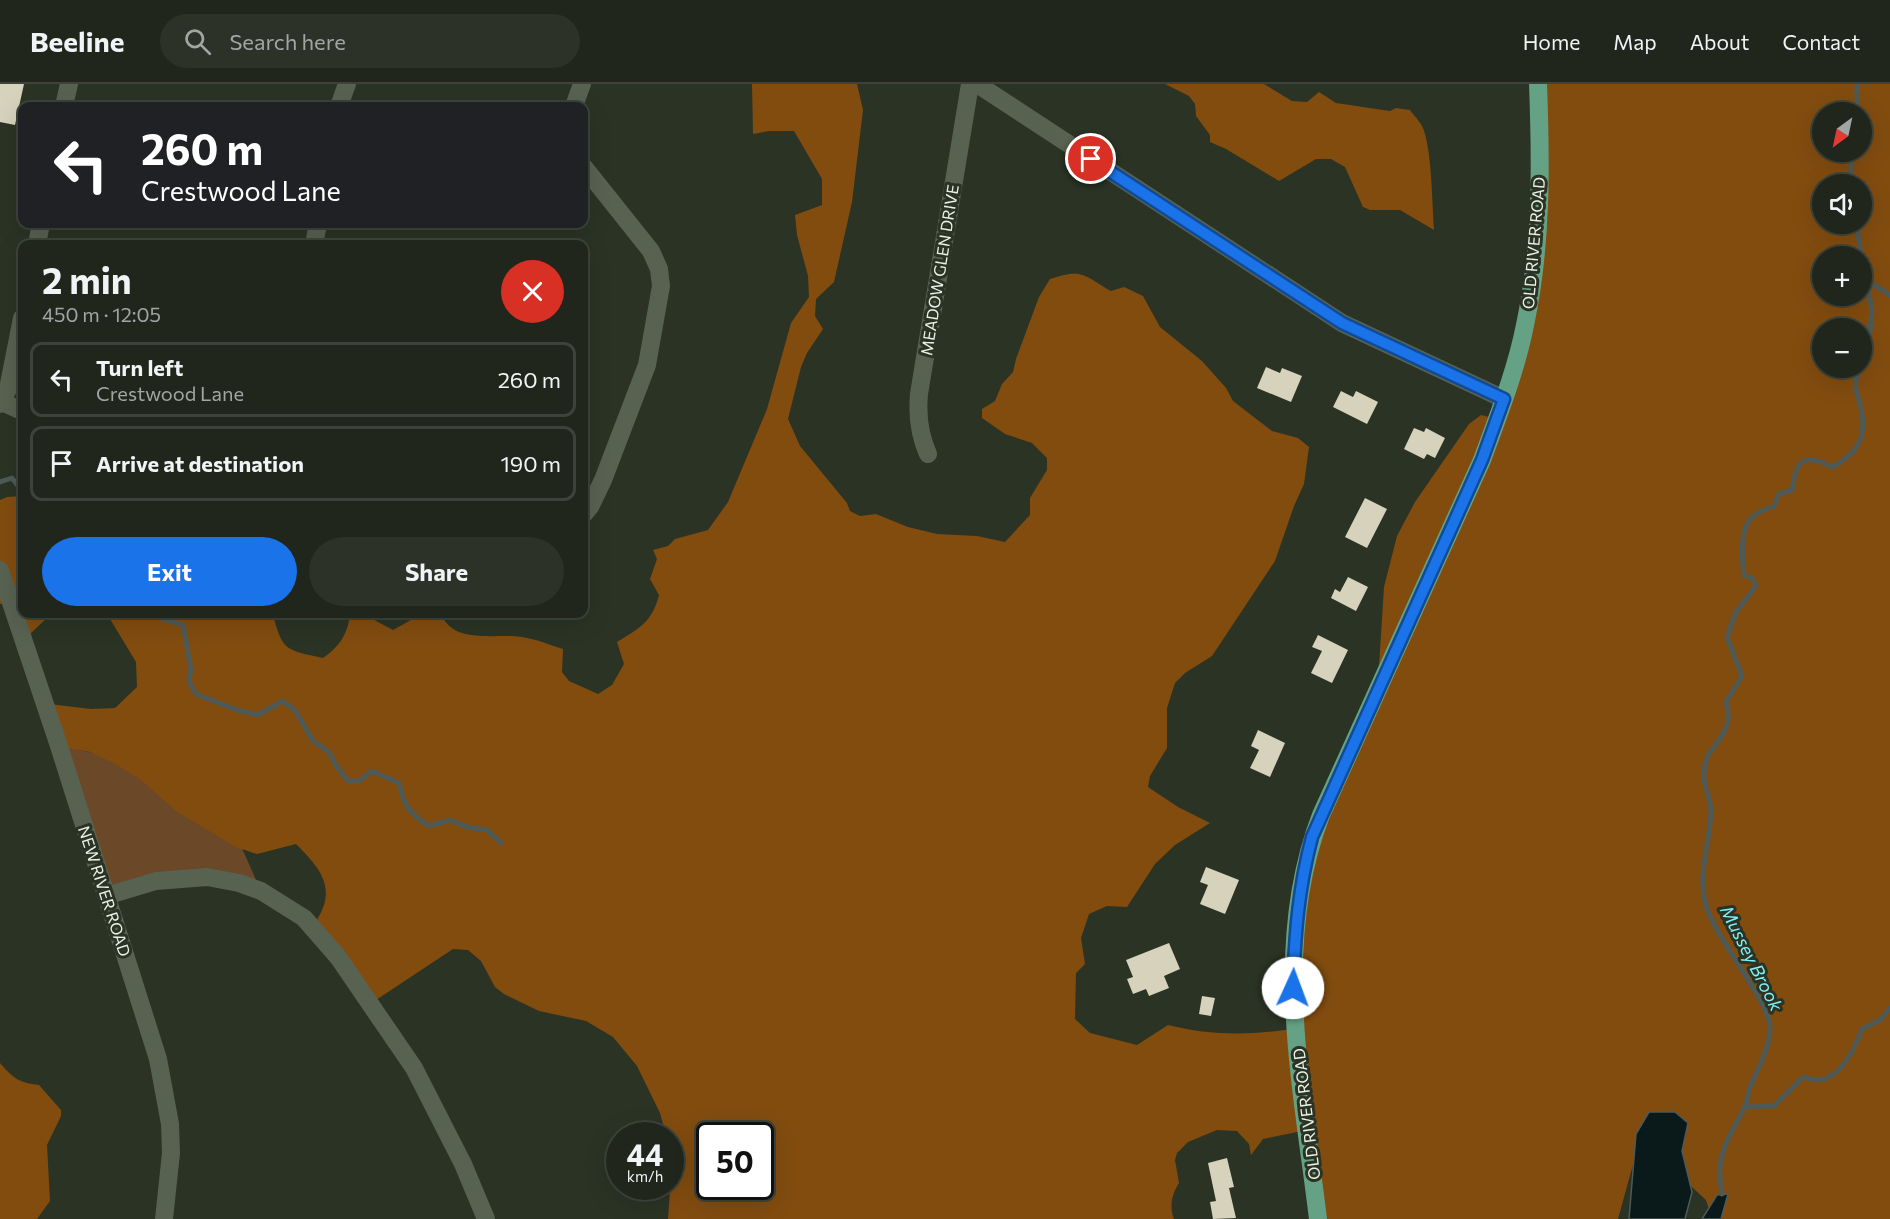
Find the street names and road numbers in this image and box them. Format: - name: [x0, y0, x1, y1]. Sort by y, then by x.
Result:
- street label: OLD RIVER ROAD: [1518, 176, 1548, 310]
- street label: MEADOW GLEN DRIVE: [916, 183, 962, 357]
- street label: NEW RIVER ROAD: [75, 823, 135, 959]
- street label: OLD RIVER ROAD: [1289, 1047, 1323, 1181]

